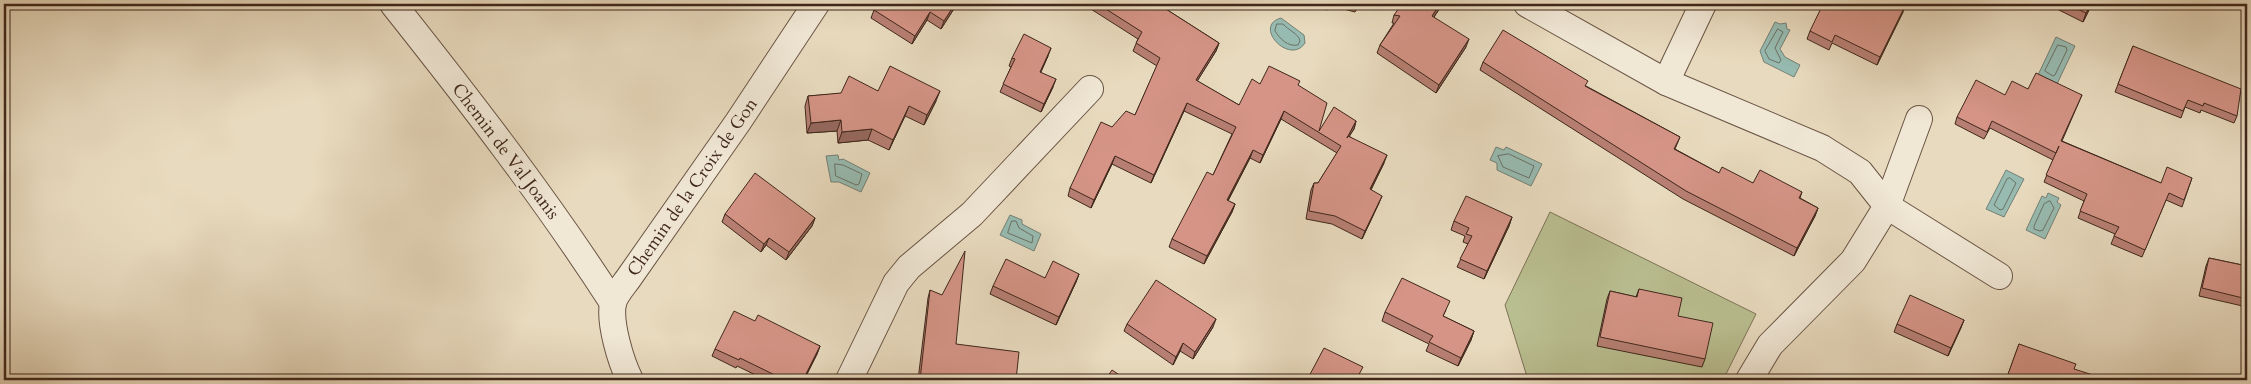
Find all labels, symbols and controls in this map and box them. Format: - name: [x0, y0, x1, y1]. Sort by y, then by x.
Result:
- street label: Chemin de Val Joanis: [446, 78, 565, 225]
- street label: Chemin de la Croix de Gon: [621, 92, 764, 282]

